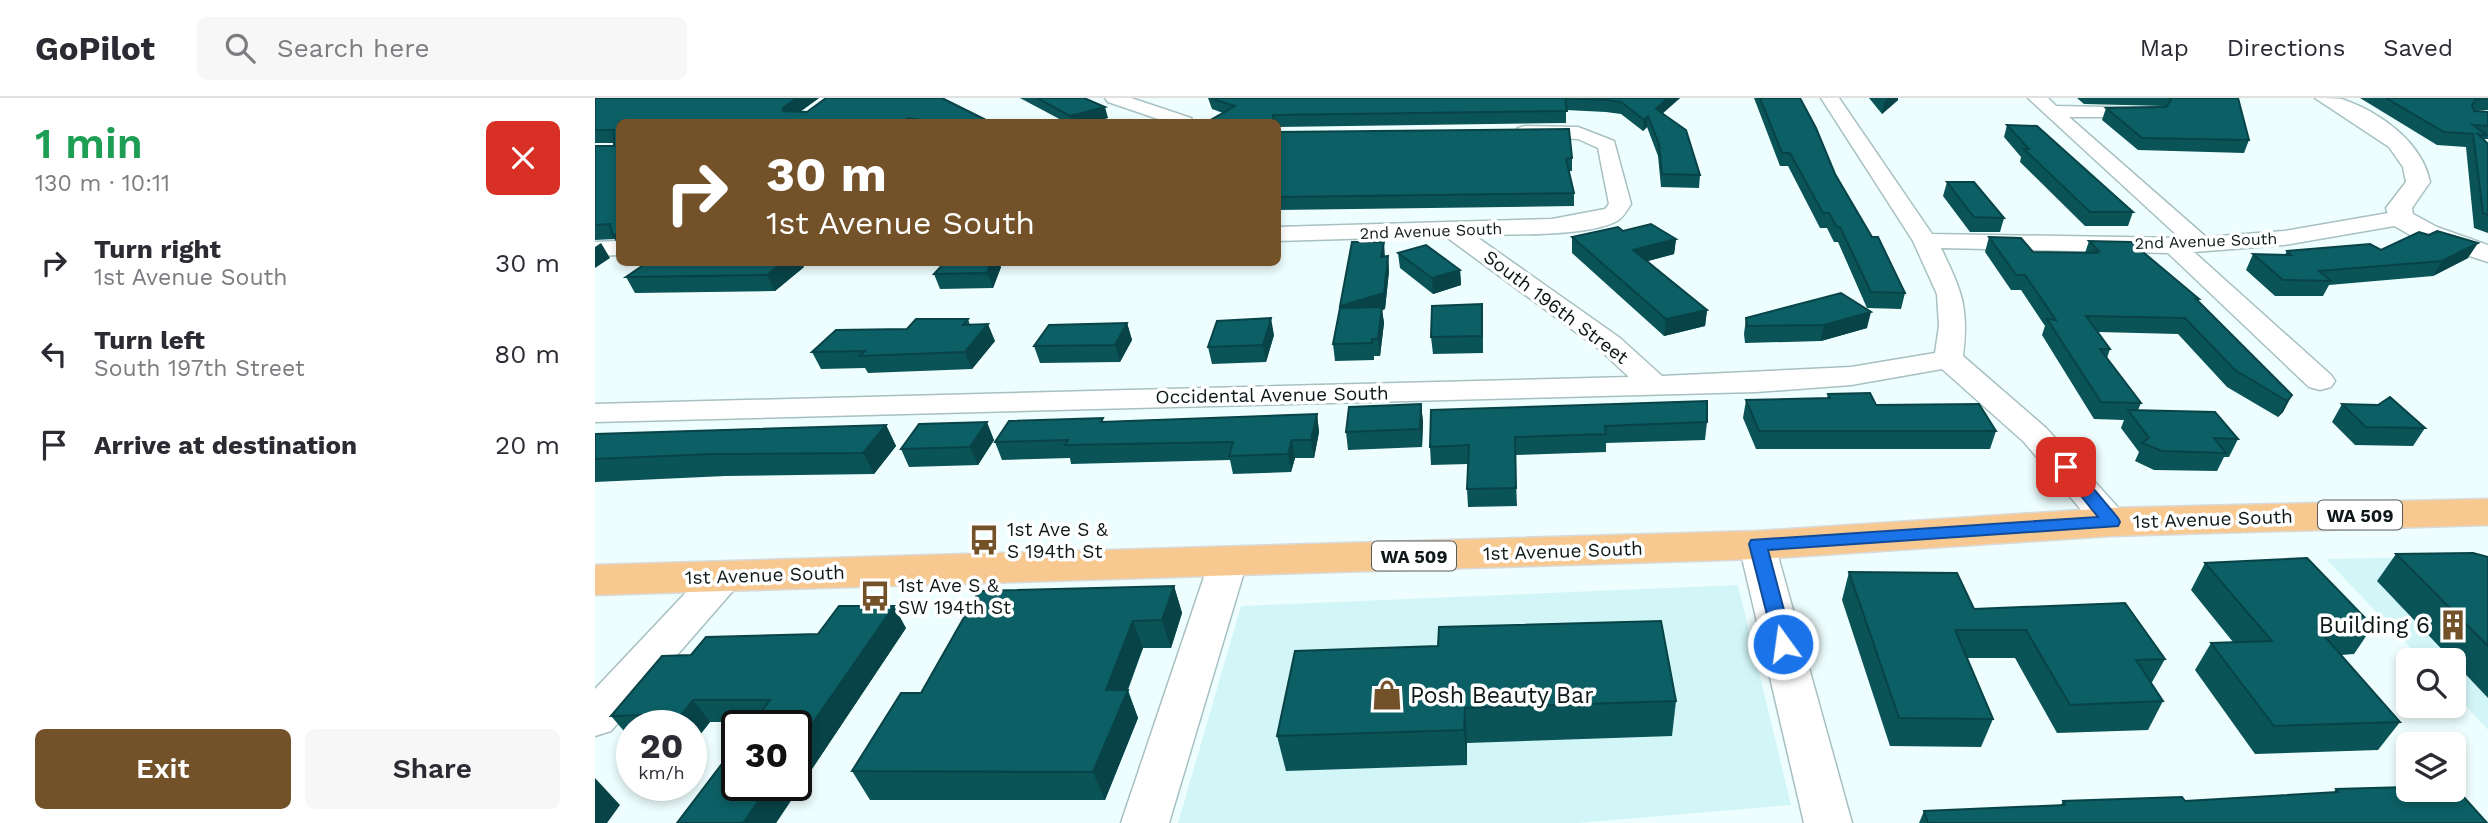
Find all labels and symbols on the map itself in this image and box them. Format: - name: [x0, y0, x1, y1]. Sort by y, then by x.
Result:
- street label: 2nd Avenue South: [1359, 219, 1503, 243]
- street label: 2nd Avenue South: [2134, 229, 2278, 253]
- street label: South 196th Street: [1479, 245, 1633, 369]
- street label: Occidental Avenue South: [1155, 381, 1389, 409]
- pin: [2036, 437, 2096, 497]
- road number: WA 509: [2318, 500, 2402, 530]
- street label: 1st Avenue South: [2133, 505, 2293, 533]
- place label: 1st Ave S & S 194th St: [1007, 518, 1108, 563]
- bus stop icon: 1st Ave S & S 194th St: [967, 523, 1001, 557]
- street label: 1st Avenue South: [1483, 537, 1643, 565]
- road number: WA 509: [1372, 542, 1456, 570]
- street label: 1st Avenue South: [685, 561, 845, 589]
- place label: 1st Ave S & SW 194th St: [898, 574, 1011, 619]
- bus stop icon: 1st Ave S & SW 194th St: [858, 579, 892, 613]
- position arrow: [1746, 607, 1820, 681]
- building icon: Building 6: [2436, 608, 2470, 642]
- place label: Building 6: [2319, 612, 2430, 639]
- shop icon: Posh Beauty Bar: [1370, 678, 1404, 712]
- place label: Posh Beauty Bar: [1410, 682, 1594, 709]
- speed limit sign: 30: [721, 710, 812, 801]

